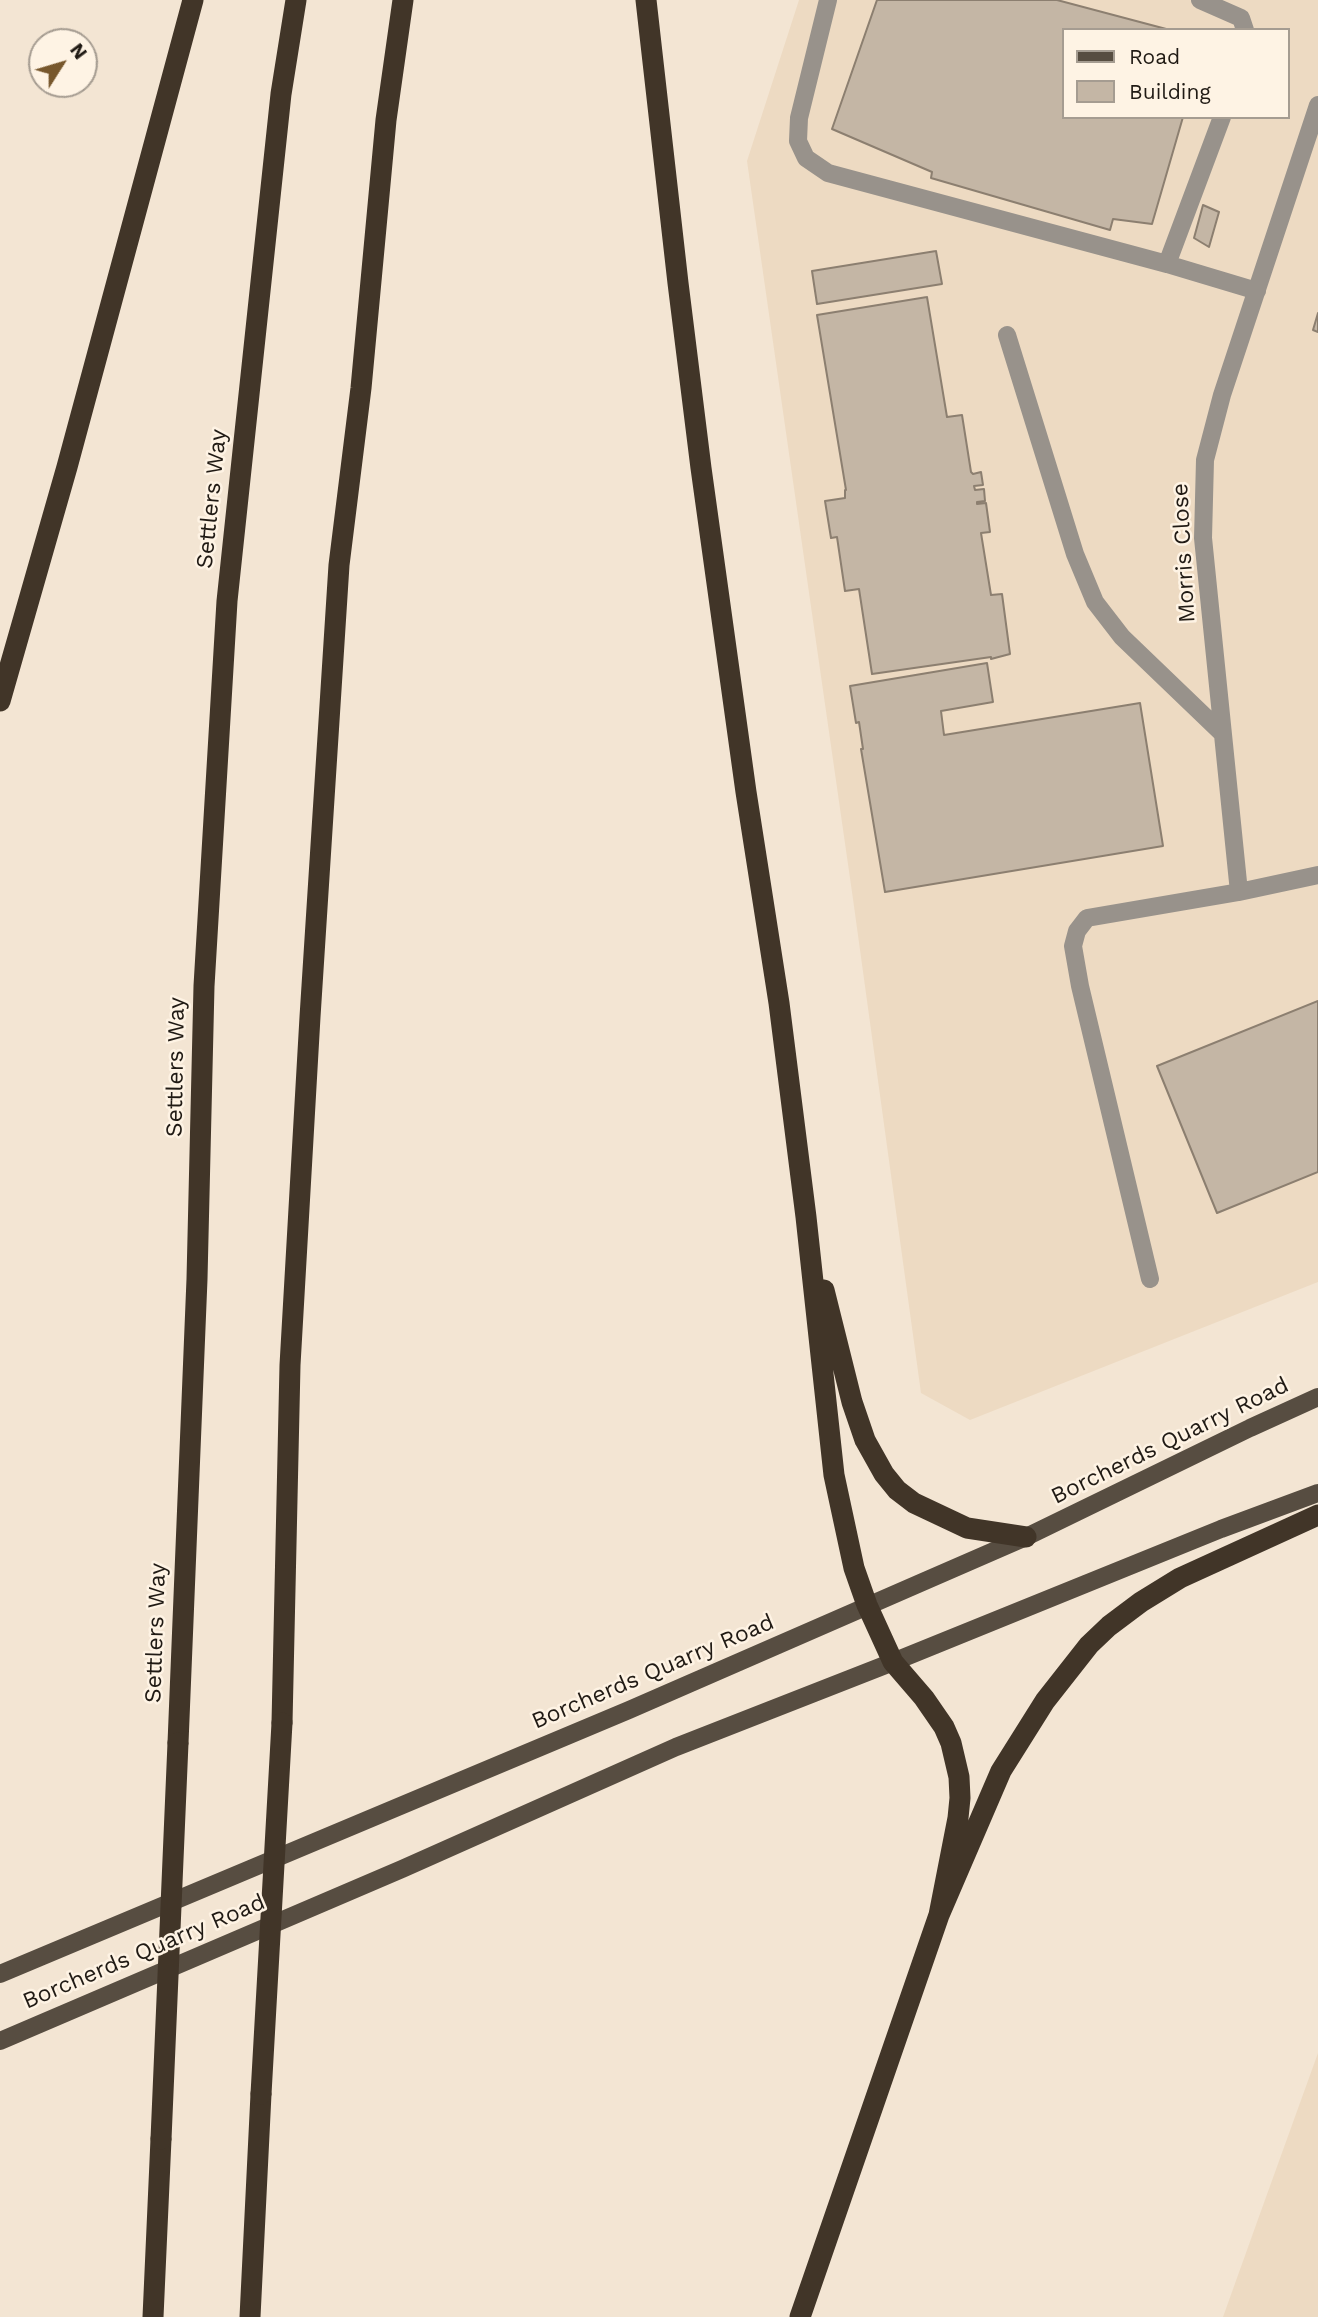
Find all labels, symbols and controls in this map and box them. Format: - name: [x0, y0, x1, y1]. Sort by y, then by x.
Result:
- north arrow: [28, 28, 98, 98]
- legend: [1062, 28, 1290, 119]
- text: N: [65, 39, 92, 64]
- text: Road: [1129, 44, 1180, 69]
- text: Building: [1129, 79, 1211, 104]
- street label: Settlers Way: [191, 428, 233, 570]
- street label: Morris Close: [1167, 482, 1201, 624]
- street label: Settlers Way: [161, 997, 191, 1137]
- street label: Borcherds Quarry Road: [1047, 1371, 1293, 1511]
- street label: Settlers Way: [140, 1563, 172, 1703]
- street label: Borcherds Quarry Road: [528, 1608, 778, 1736]
- street label: Borcherds Quarry Road: [19, 1888, 269, 2016]

